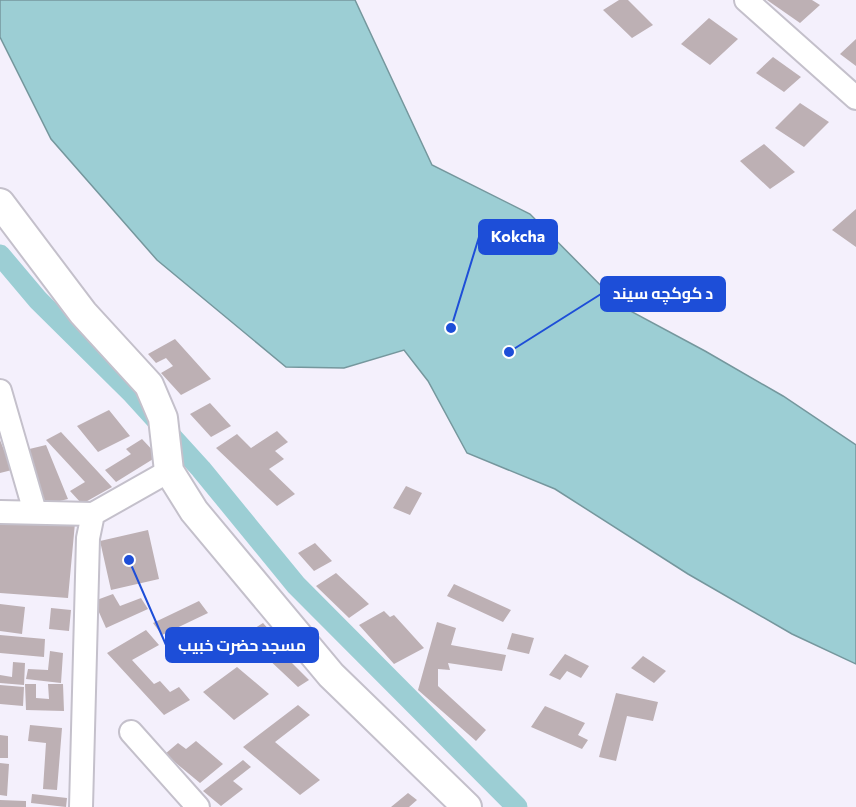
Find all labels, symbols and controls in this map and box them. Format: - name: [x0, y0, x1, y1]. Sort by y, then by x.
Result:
- callout: Kokcha: [479, 220, 557, 254]
- text: Kokcha: [491, 226, 545, 245]
- callout: د کوکچه سیند: [601, 277, 725, 311]
- text: د کوکچه سیند: [613, 283, 713, 305]
- callout: مسجد حضرت خبیب: [166, 628, 318, 662]
- text: مسجد حضرت خبیب: [178, 635, 306, 655]

